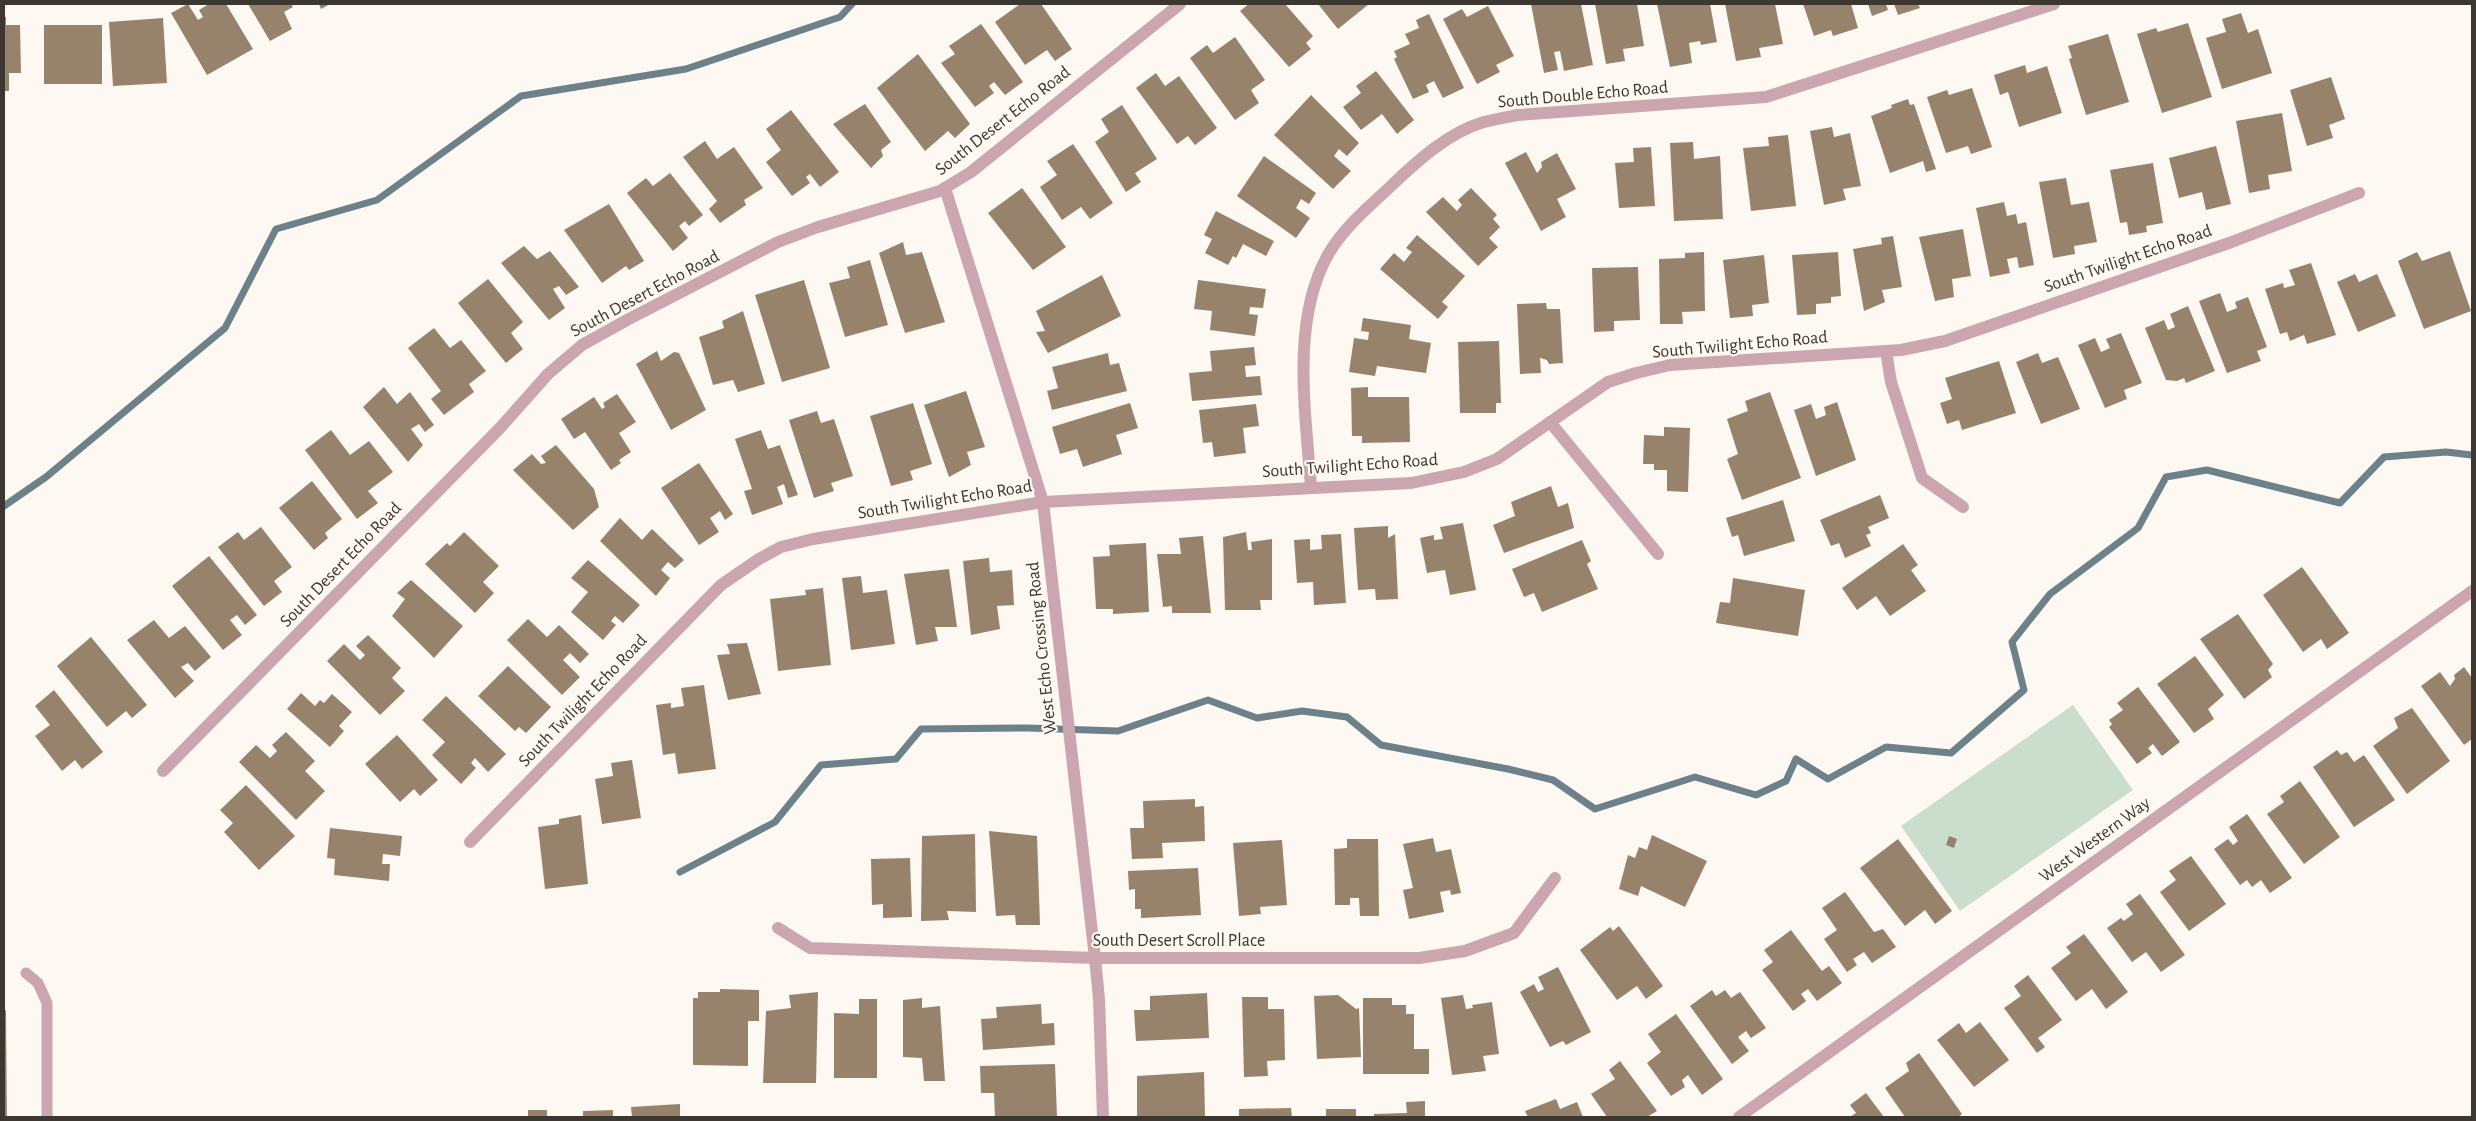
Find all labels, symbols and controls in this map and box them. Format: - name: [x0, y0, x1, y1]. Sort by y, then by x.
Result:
- street label: South Desert Echo Road: [932, 63, 1074, 179]
- street label: South Double Echo Road: [1497, 79, 1669, 111]
- street label: South Twilight Echo Road: [2042, 222, 2214, 296]
- street label: South Desert Echo Road: [568, 247, 722, 341]
- street label: South Twilight Echo Road: [1652, 328, 1828, 362]
- street label: South Twilight Echo Road: [1262, 451, 1438, 481]
- street label: South Twilight Echo Road: [857, 477, 1033, 523]
- street label: South Desert Echo Road: [277, 499, 405, 631]
- street label: West Echo Crossing Road: [1024, 561, 1060, 735]
- street label: South Twilight Echo Road: [515, 631, 651, 771]
- street label: West Western Way: [2036, 794, 2154, 886]
- street label: South Desert Scroll Place: [1093, 932, 1265, 950]

